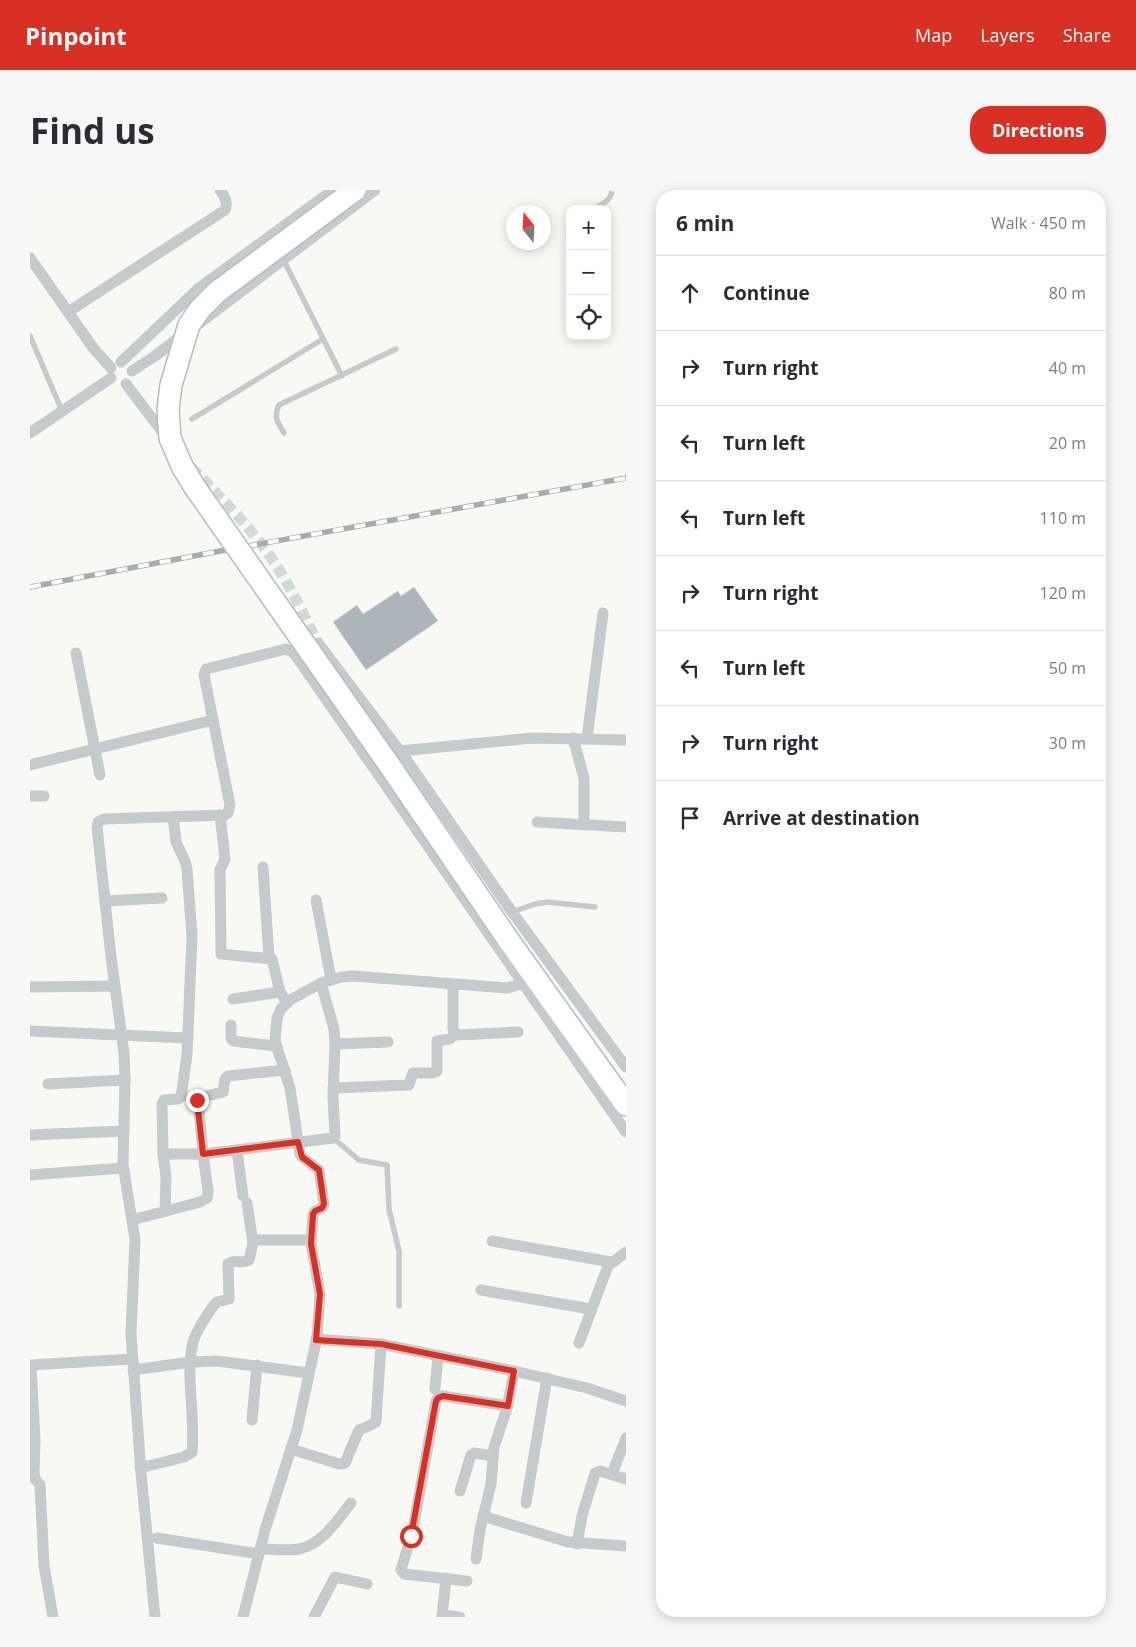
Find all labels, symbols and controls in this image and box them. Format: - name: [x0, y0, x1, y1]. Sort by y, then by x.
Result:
- text: Pinpoint: [25, 19, 127, 52]
- text: Map: [915, 23, 952, 47]
- text: Layers: [980, 23, 1035, 47]
- text: Share: [1063, 23, 1111, 47]
- button: Directions: [970, 106, 1106, 154]
- text: Find us: [30, 107, 155, 154]
- north arrow: [506, 205, 551, 250]
- map controls: [566, 205, 611, 340]
- button: +: [566, 205, 611, 250]
- text: 6 min: [676, 209, 734, 237]
- text: Walk · 450 m: [991, 212, 1086, 234]
- button: −: [566, 250, 611, 295]
- icon: ahead: [676, 279, 704, 307]
- text: Continue: [723, 280, 810, 306]
- text: 80 m: [1049, 282, 1086, 304]
- button: locate: [566, 295, 611, 340]
- icon: right: [676, 354, 704, 382]
- text: Turn right: [723, 355, 818, 381]
- text: 40 m: [1049, 357, 1086, 379]
- icon: left: [676, 429, 704, 457]
- text: Turn left: [723, 430, 805, 456]
- text: 20 m: [1049, 432, 1086, 454]
- icon: left: [676, 504, 704, 532]
- text: Turn left: [723, 505, 805, 531]
- text: 110 m: [1040, 507, 1086, 529]
- icon: right: [676, 579, 704, 607]
- text: Turn right: [723, 580, 818, 606]
- text: 120 m: [1040, 582, 1086, 604]
- icon: left: [676, 654, 704, 682]
- text: Turn left: [723, 655, 805, 681]
- text: 50 m: [1049, 657, 1086, 679]
- icon: right: [676, 729, 704, 757]
- text: Turn right: [723, 730, 818, 756]
- text: 30 m: [1049, 732, 1086, 754]
- icon: arrive: [676, 804, 704, 832]
- text: Arrive at destination: [723, 805, 920, 831]
- route end: [186, 1089, 209, 1112]
- route start: [400, 1525, 423, 1548]

